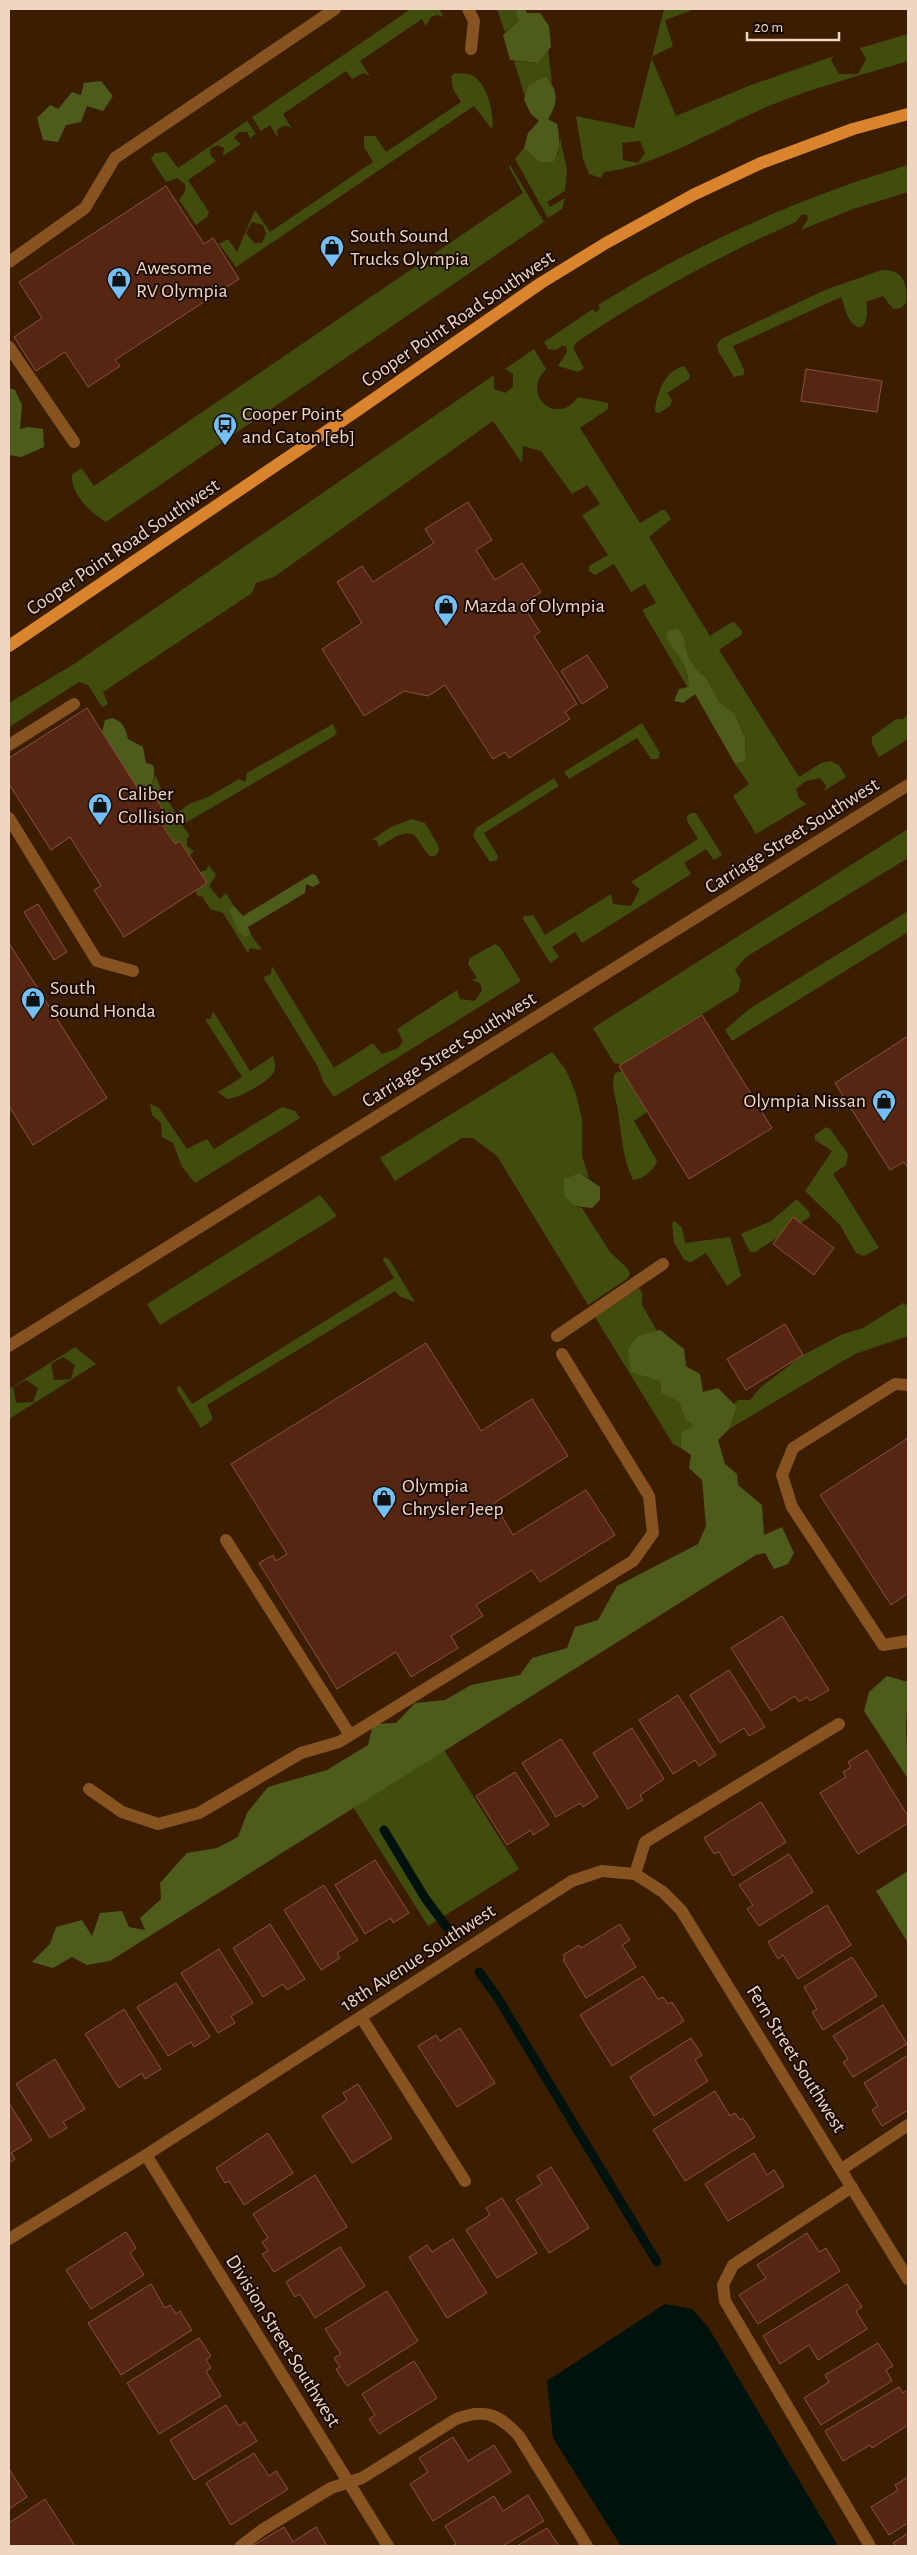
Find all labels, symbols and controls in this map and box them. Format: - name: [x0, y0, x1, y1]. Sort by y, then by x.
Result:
- scale bar: [747, 10, 840, 42]
- text: 20 m: [754, 20, 783, 35]
- place label: South Sound Trucks Olympia: [350, 226, 469, 269]
- shop icon: South Sound Trucks Olympia: [319, 234, 345, 268]
- street label: Cooper Point Road Southwest: [358, 247, 559, 391]
- place label: Awesome RV Olympia: [136, 258, 228, 301]
- shop icon: Awesome RV Olympia: [106, 266, 132, 300]
- place label: Cooper Point and Caton [eb]: [242, 404, 355, 447]
- bus stop icon: Cooper Point and Caton [eb]: [212, 412, 238, 446]
- street label: Cooper Point Road Southwest: [23, 475, 224, 619]
- shop icon: Mazda of Olympia: [433, 593, 459, 627]
- place label: Mazda of Olympia: [464, 596, 605, 616]
- street label: Carriage Street Southwest: [702, 774, 883, 898]
- place label: Caliber Collision: [118, 784, 185, 827]
- shop icon: Caliber Collision: [87, 792, 113, 826]
- place label: South Sound Honda: [50, 978, 156, 1021]
- shop icon: South Sound Honda: [20, 986, 46, 1020]
- street label: Carriage Street Southwest: [359, 988, 540, 1112]
- shop icon: Olympia Nissan: [871, 1088, 897, 1122]
- place label: Olympia Nissan: [744, 1091, 866, 1111]
- place label: Olympia Chrysler Jeep: [402, 1476, 504, 1519]
- shop icon: Olympia Chrysler Jeep: [371, 1485, 397, 1519]
- street label: 18th Avenue Southwest: [337, 1900, 499, 2015]
- street label: Fern Street Southwest: [743, 1982, 850, 2137]
- street label: Division Street Southwest: [222, 2252, 344, 2431]

